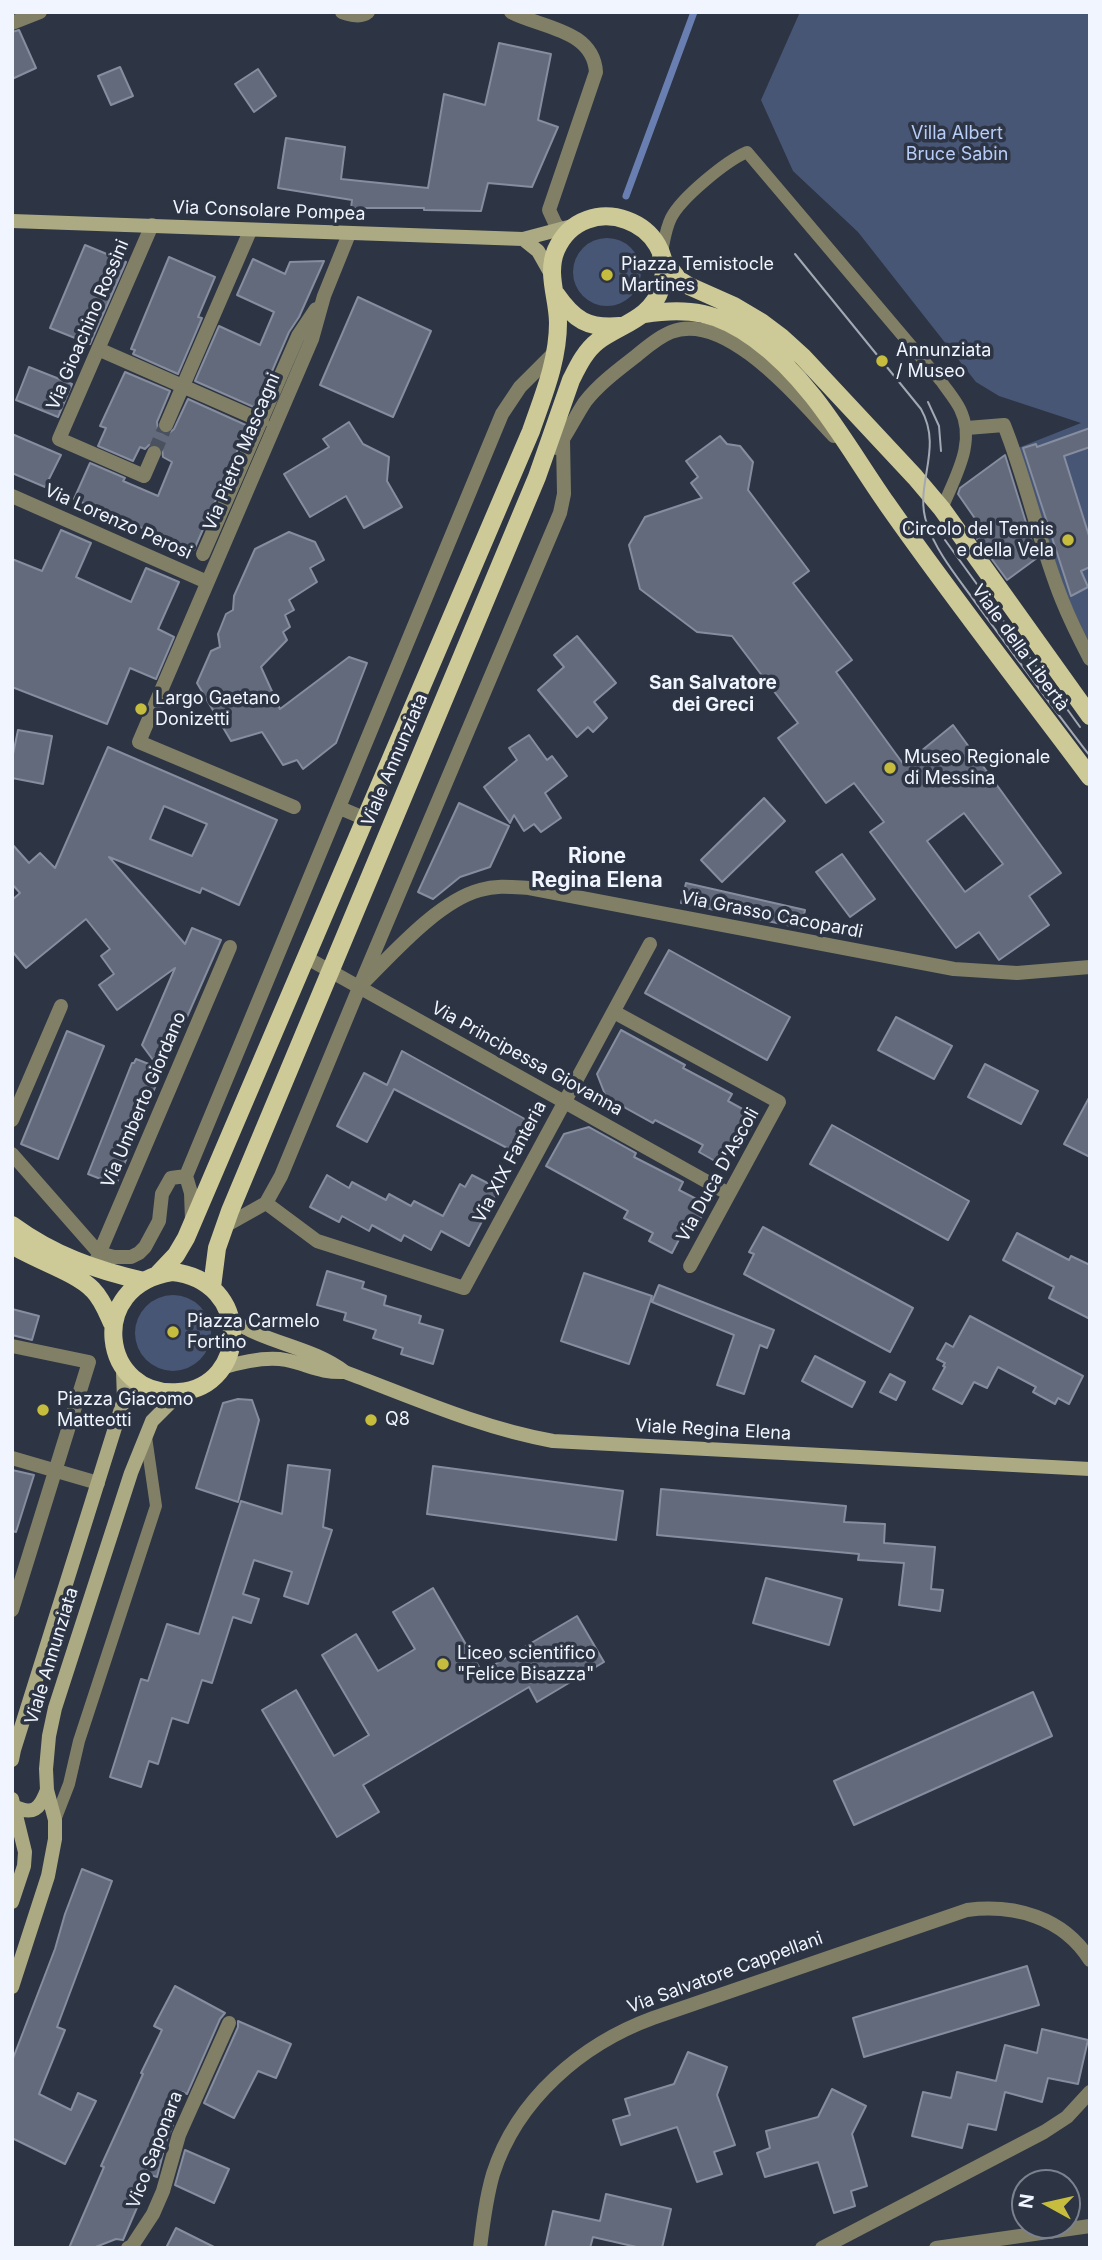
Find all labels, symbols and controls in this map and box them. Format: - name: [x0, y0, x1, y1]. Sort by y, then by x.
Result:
- park label: Villa Albert Bruce Sabin: [906, 123, 1008, 166]
- street label: Via Consolare Pompea: [172, 197, 366, 225]
- street label: Via Gioachino Rossini: [42, 237, 134, 413]
- place label: Piazza Temistocle Martines: [621, 254, 774, 296]
- marker: Piazza Temistocle Martines: [599, 267, 615, 283]
- place label: Annunziata / Museo: [896, 340, 991, 382]
- marker: Annunziata / Museo: [874, 353, 890, 369]
- street label: Via Pietro Mascagni: [199, 370, 285, 534]
- street label: Via Lorenzo Perosi: [41, 480, 195, 564]
- place label: Circolo del Tennis e della Vela: [902, 519, 1054, 562]
- marker: Circolo del Tennis e della Vela: [1060, 532, 1076, 548]
- street label: Viale della Libertà: [967, 580, 1073, 716]
- district label: San Salvatore dei Greci: [649, 672, 777, 716]
- place label: Largo Gaetano Donizetti: [155, 688, 280, 730]
- street label: Viale Annunziata: [357, 690, 433, 830]
- marker: Largo Gaetano Donizetti: [133, 701, 149, 717]
- place label: Museo Regionale di Messina: [904, 747, 1050, 790]
- marker: Museo Regionale di Messina: [882, 760, 898, 776]
- district label: Rione Regina Elena: [531, 844, 663, 894]
- street label: Via Grasso Cacopardi: [679, 887, 865, 943]
- street label: Via Principessa Giovanna: [427, 997, 627, 1121]
- street label: Via Umberto Giordano: [97, 1009, 191, 1191]
- street label: Via XIX Fanteria: [469, 1097, 551, 1227]
- street label: Via Duca D'Ascoli: [672, 1104, 764, 1246]
- place label: Piazza Carmelo Fortino: [187, 1311, 320, 1354]
- marker: Piazza Carmelo Fortino: [165, 1324, 181, 1340]
- place label: Piazza Giacomo Matteotti: [57, 1389, 194, 1432]
- marker: Piazza Giacomo Matteotti: [35, 1402, 51, 1418]
- place label: Q8: [385, 1409, 410, 1431]
- marker: Q8: [363, 1412, 379, 1428]
- street label: Viale Regina Elena: [634, 1415, 792, 1445]
- street label: Viale Annunziata: [21, 1585, 83, 1727]
- place label: Liceo scientifico "Felice Bisazza": [457, 1643, 596, 1686]
- marker: Liceo scientifico "Felice Bisazza": [435, 1656, 451, 1672]
- street label: Via Salvatore Cappellani: [624, 1928, 826, 2018]
- street label: Vico Saponara: [123, 2088, 187, 2212]
- north arrow: [1011, 2169, 1081, 2239]
- text: N: [1014, 2193, 1039, 2210]

